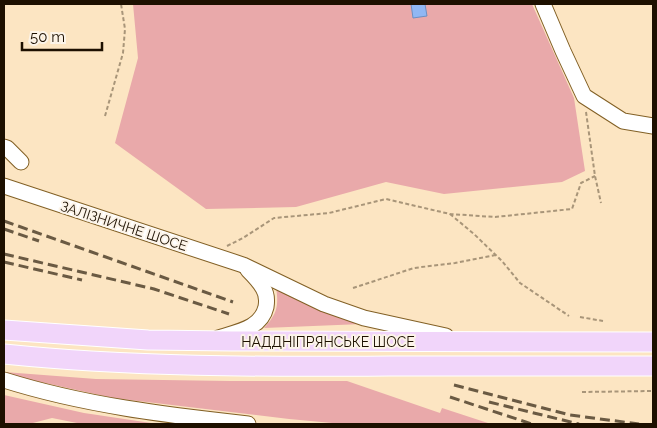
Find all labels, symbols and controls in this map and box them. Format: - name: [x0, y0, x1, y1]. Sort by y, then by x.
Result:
- scale bar: [22, 20, 102, 52]
- text: 50 m: [30, 28, 65, 46]
- street label: ЗАЛІЗНИЧНЕ ШОСЕ: [59, 198, 189, 254]
- street label: НАДДНІПРЯНСЬКЕ ШОСЕ: [241, 334, 415, 350]

